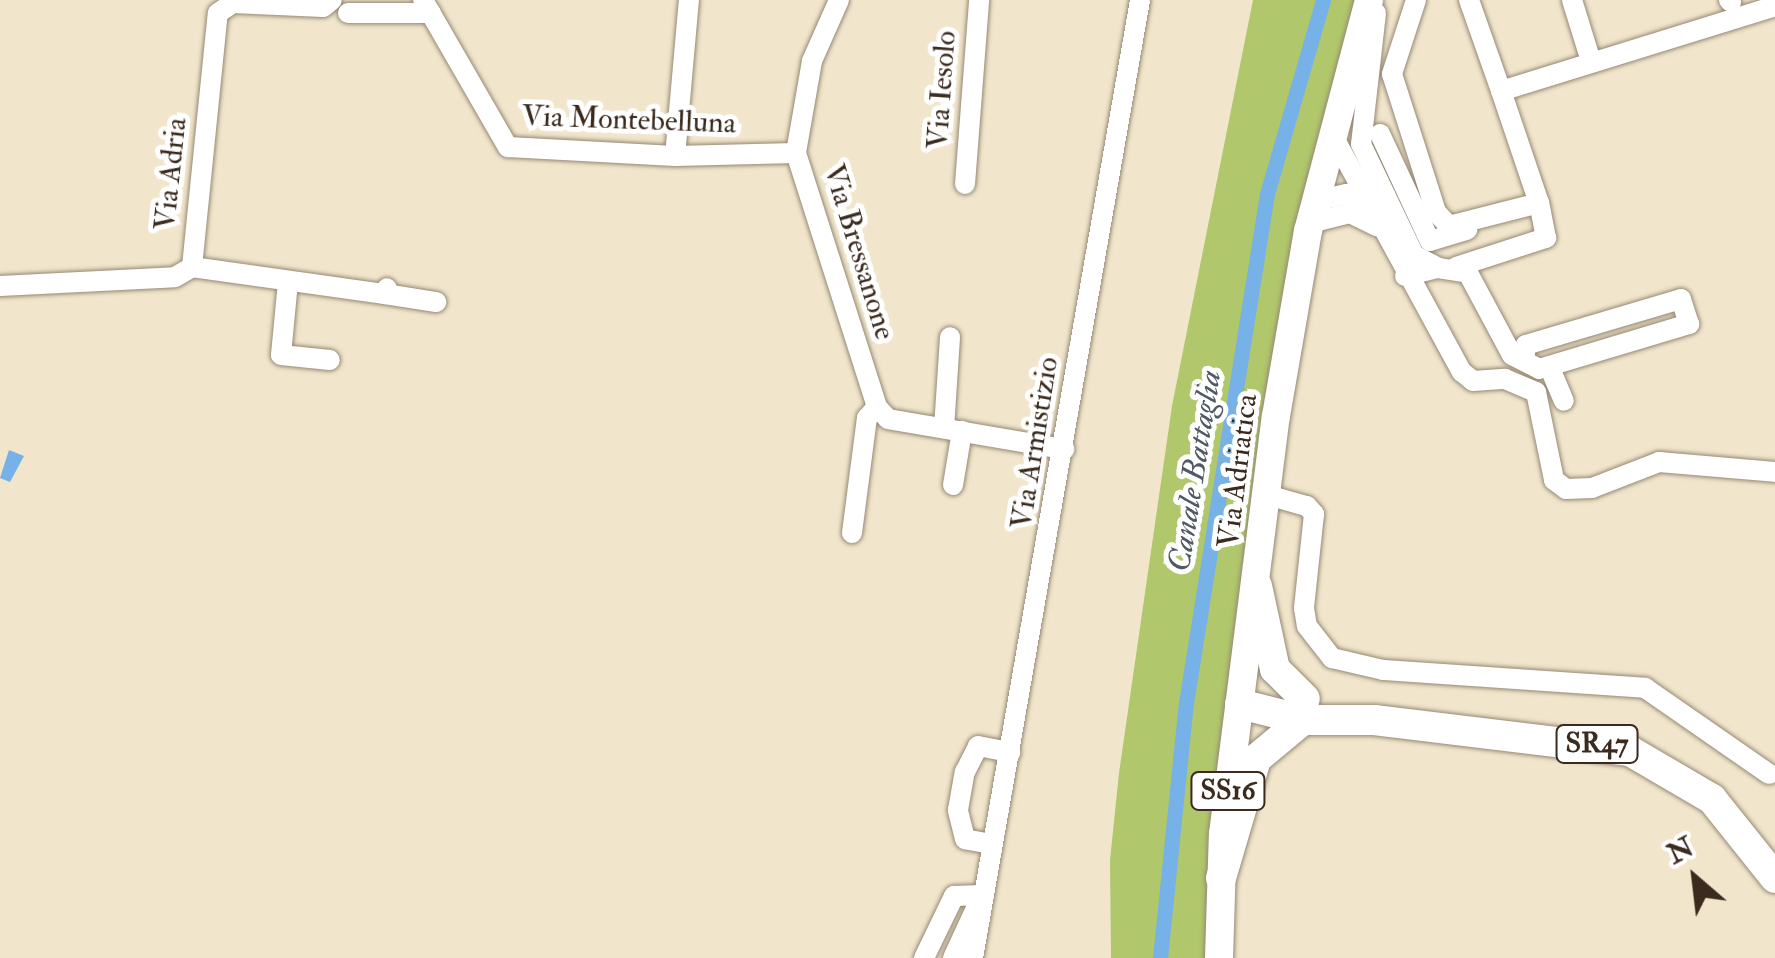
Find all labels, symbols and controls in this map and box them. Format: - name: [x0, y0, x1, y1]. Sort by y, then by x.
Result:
- street label: Via Iesolo: [920, 30, 964, 150]
- street label: Via Montebelluna: [521, 98, 737, 142]
- street label: Via Adria: [147, 116, 195, 232]
- street label: Via Bressanone: [815, 160, 903, 344]
- street label: Via Armistizio: [1004, 354, 1066, 532]
- water label: Canale Battaglia: [1160, 367, 1230, 575]
- street label: Via Adriatica: [1211, 392, 1265, 550]
- road number: SR47: [1554, 721, 1640, 767]
- road number: SS16: [1188, 768, 1268, 814]
- north arrow: [1645, 828, 1745, 928]
- text: N: [1661, 830, 1700, 872]

